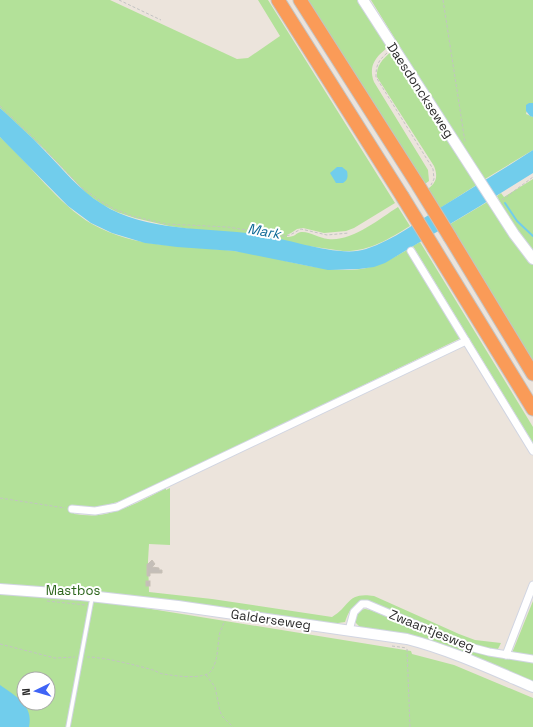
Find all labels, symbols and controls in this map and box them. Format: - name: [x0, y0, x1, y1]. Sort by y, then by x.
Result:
- street label: Daesdonckseweg: [383, 39, 458, 141]
- water label: Mark: [246, 219, 283, 243]
- park label: Mastbos: [46, 582, 100, 599]
- street label: Galderseweg: [230, 605, 312, 634]
- street label: Zwaantjesweg: [387, 606, 477, 655]
- north arrow: [16, 671, 56, 711]
- text: N: [19, 688, 33, 696]

